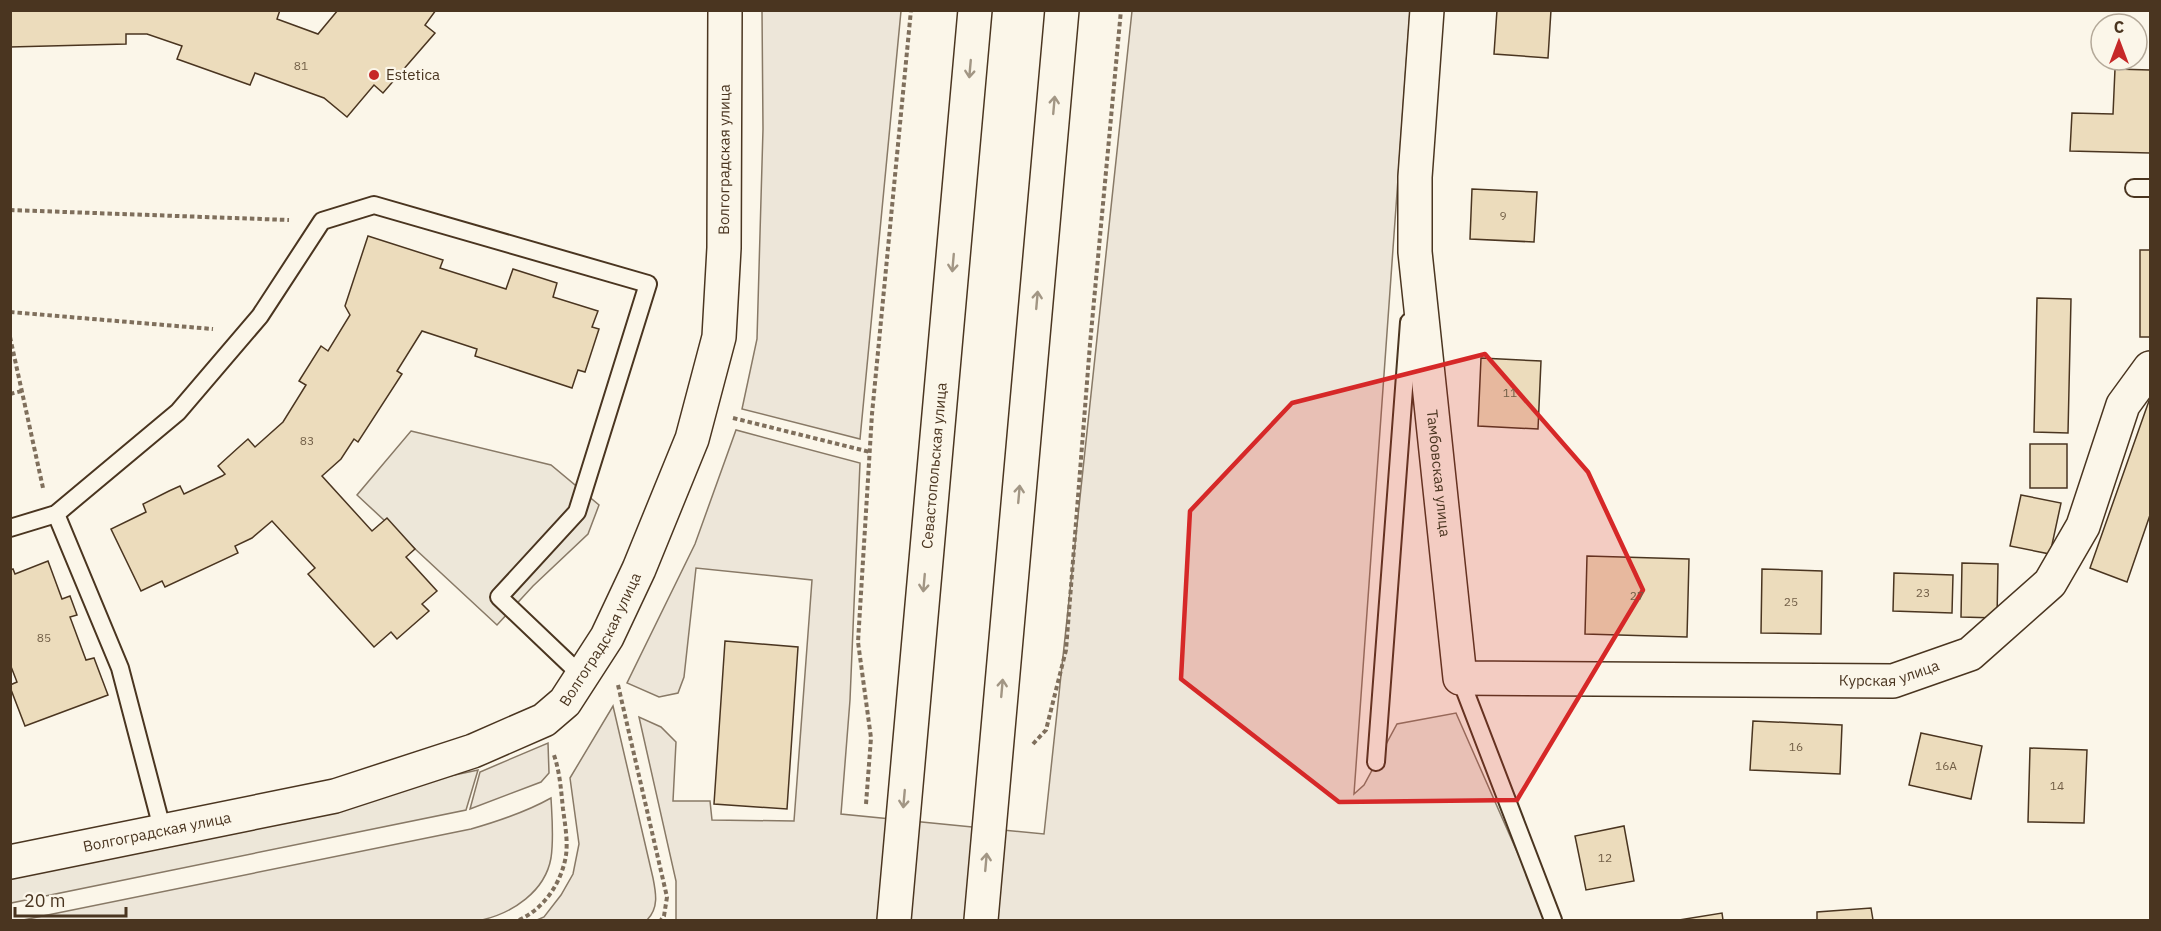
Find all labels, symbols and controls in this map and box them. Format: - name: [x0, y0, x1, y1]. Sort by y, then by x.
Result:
- north arrow: [2089, 12, 2149, 72]
- text: С: [2114, 17, 2124, 37]
- house number: 81: [294, 58, 308, 73]
- one-way arrow: [964, 58, 975, 78]
- place label: Estetica: [386, 65, 440, 84]
- marker: Estetica: [367, 68, 381, 82]
- street label: Волгоградская улица: [714, 84, 734, 235]
- one-way arrow: [1049, 96, 1060, 116]
- house number: 9: [1499, 208, 1507, 223]
- one-way arrow: [947, 253, 958, 272]
- one-way arrow: [1031, 290, 1042, 310]
- street label: Севастопольская улица: [917, 382, 951, 550]
- house number: 11: [1503, 385, 1517, 400]
- street label: Тамбовская улица: [1423, 409, 1455, 538]
- house number: 83: [300, 433, 314, 448]
- one-way arrow: [1014, 485, 1025, 504]
- street label: Волгоградская улица: [555, 569, 645, 710]
- one-way arrow: [918, 572, 929, 592]
- house number: 23: [1916, 585, 1930, 600]
- house number: 27: [1630, 588, 1644, 603]
- house number: 25: [1784, 594, 1798, 609]
- house number: 85: [37, 630, 51, 645]
- street label: Курская улица: [1839, 656, 1942, 690]
- one-way arrow: [997, 679, 1008, 699]
- house number: 16: [1789, 739, 1803, 754]
- house number: 16А: [1935, 758, 1957, 773]
- house number: 14: [2050, 778, 2064, 793]
- one-way arrow: [898, 788, 909, 808]
- street label: Волгоградская улица: [81, 807, 233, 856]
- house number: 12: [1598, 850, 1612, 865]
- one-way arrow: [981, 853, 992, 873]
- scale bar: [15, 880, 126, 918]
- text: 20 m: [24, 889, 66, 912]

